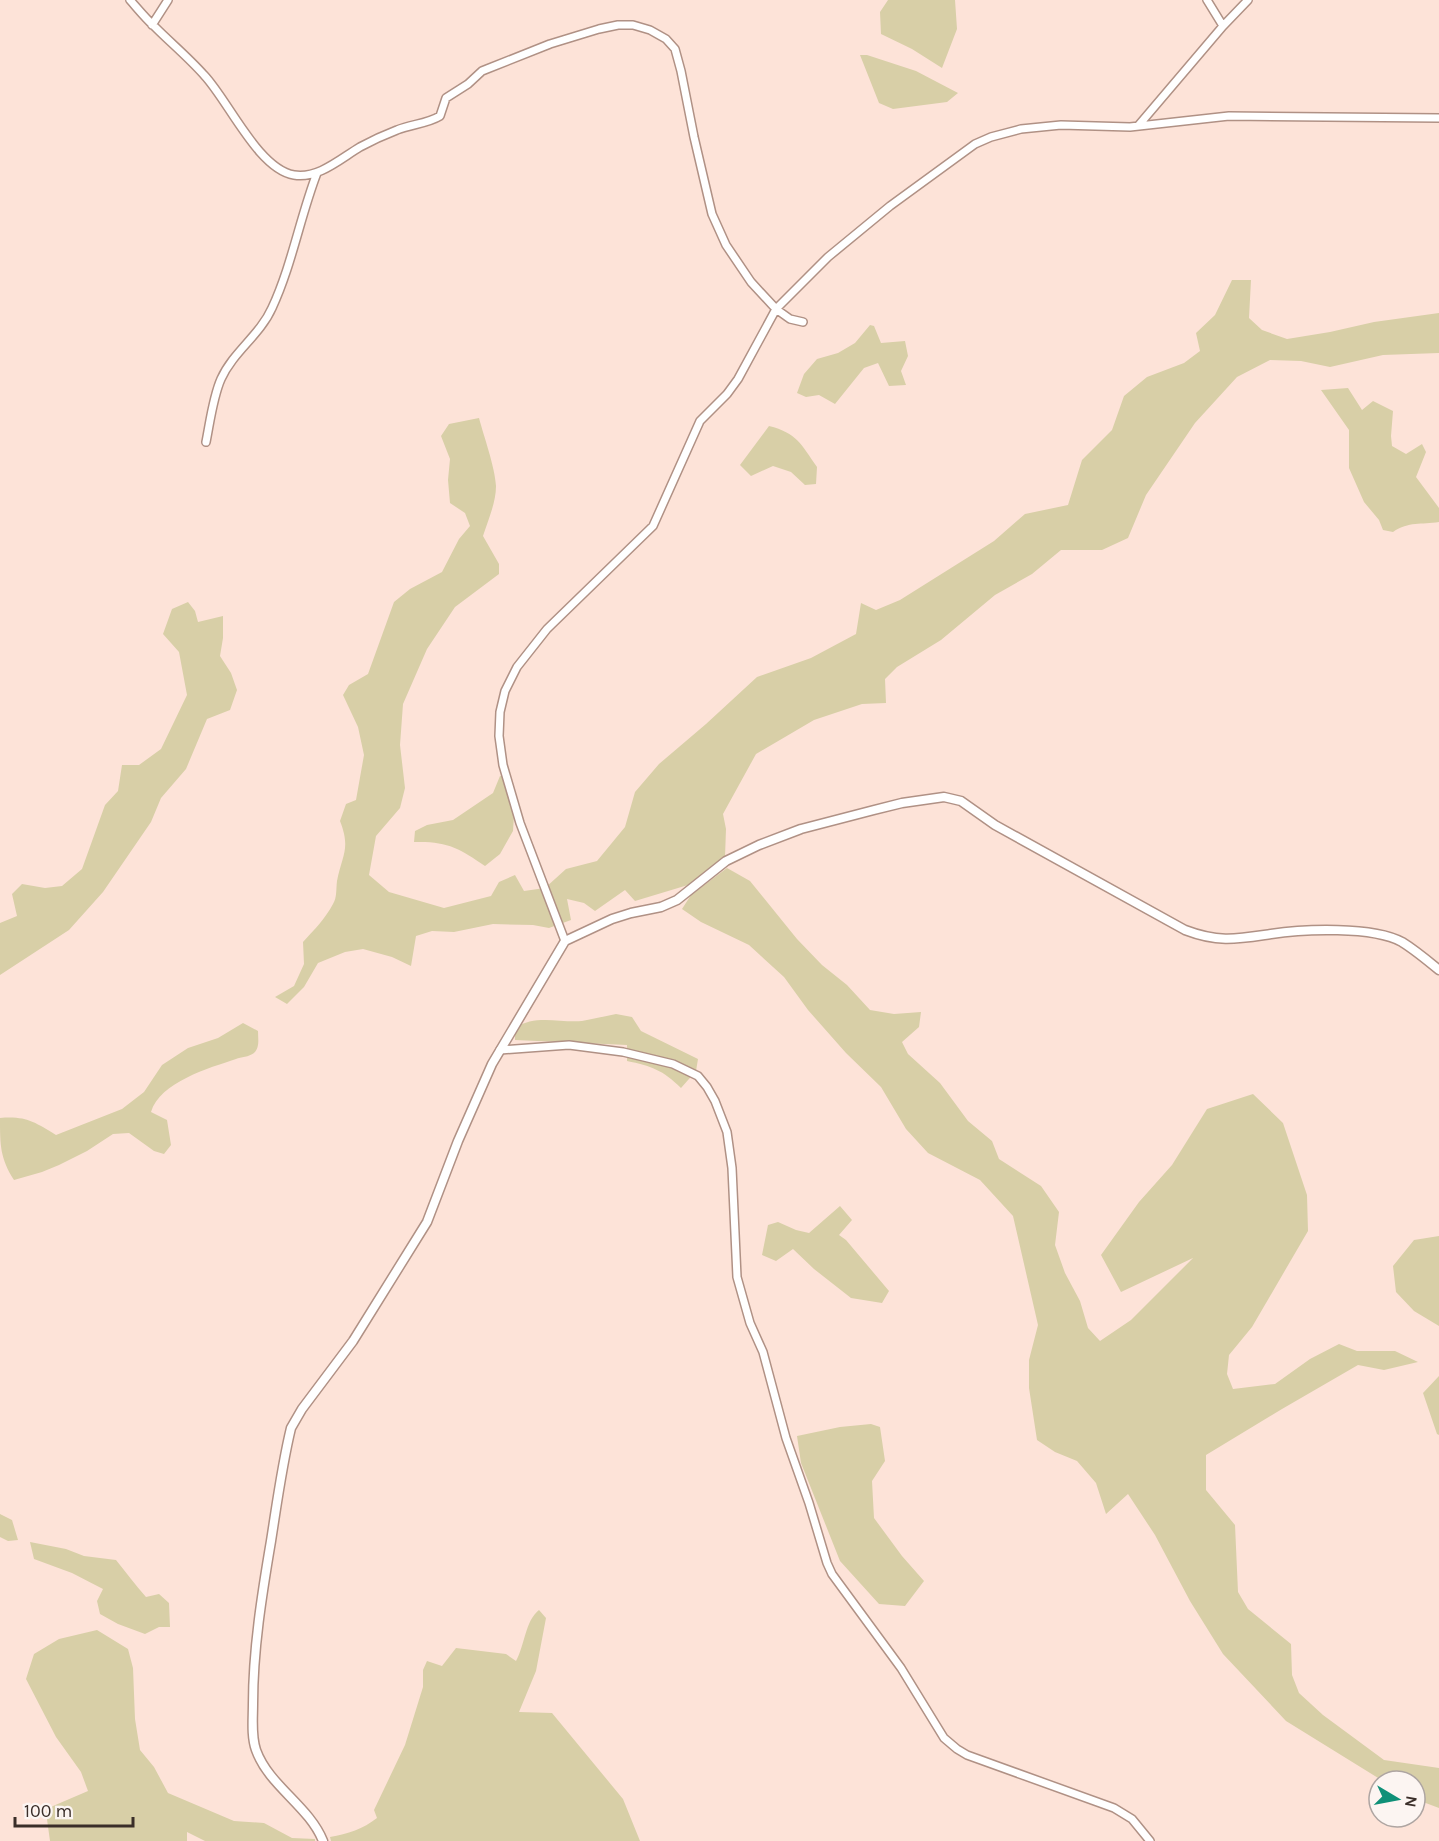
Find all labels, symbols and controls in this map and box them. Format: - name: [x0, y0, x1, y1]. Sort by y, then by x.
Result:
- north arrow: [1367, 1769, 1427, 1829]
- scale bar: [15, 1790, 134, 1828]
- text: N: [1401, 1794, 1422, 1809]
- text: 100 m: [24, 1800, 72, 1822]

